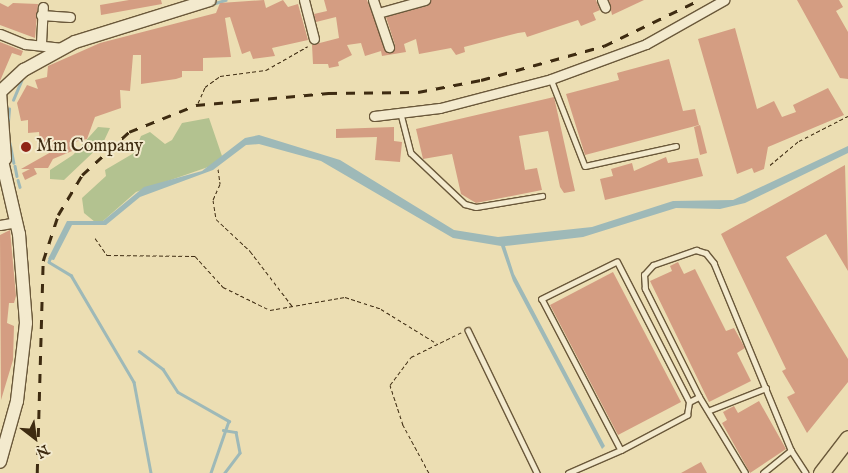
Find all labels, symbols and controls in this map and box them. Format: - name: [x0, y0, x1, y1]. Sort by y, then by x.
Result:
- place label: Mm Company: [36, 136, 143, 158]
- marker: Mm Company: [20, 141, 32, 153]
- north arrow: [10, 413, 60, 463]
- text: N: [33, 440, 52, 462]

